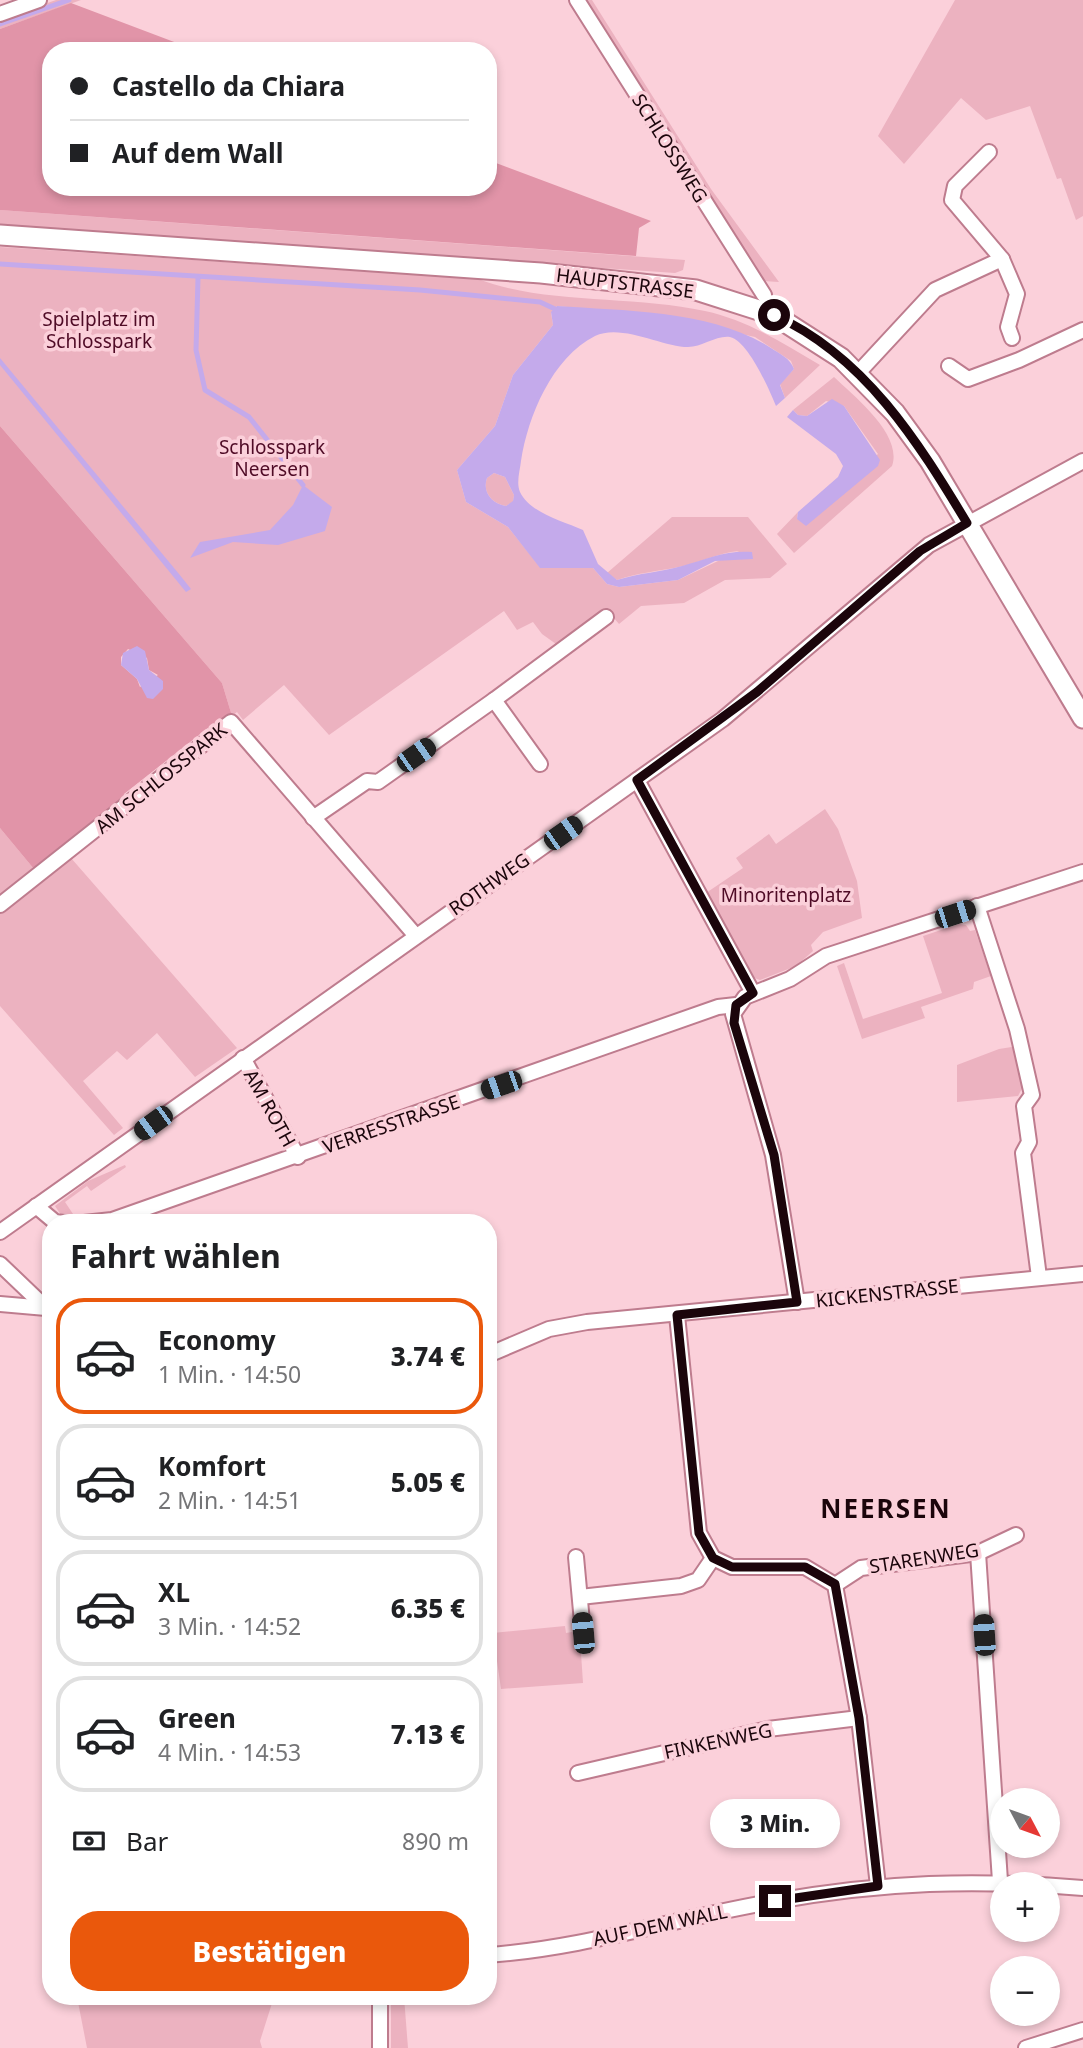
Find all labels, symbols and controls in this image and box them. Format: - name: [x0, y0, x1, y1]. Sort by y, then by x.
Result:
- text: Castello da Chiara: [112, 68, 345, 104]
- street label: SCHLOSSWEG: [626, 89, 714, 207]
- text: Auf dem Wall: [112, 135, 283, 171]
- street label: HAUPTSTRASSE: [555, 262, 695, 304]
- route start: [758, 299, 790, 331]
- park label: Spielplatz im Schlosspark: [42, 306, 156, 354]
- park label: Schlosspark Neersen: [219, 434, 325, 482]
- street label: AM SCHLOSSPARK: [90, 717, 232, 839]
- car: [393, 734, 440, 776]
- car: [540, 812, 587, 854]
- street label: ROTHWEG: [444, 847, 534, 921]
- park label: Minoritenplatz: [721, 882, 851, 908]
- car: [932, 898, 979, 930]
- street label: AM ROTH: [238, 1065, 302, 1151]
- car: [478, 1068, 525, 1102]
- street label: VERRESSTRASSE: [319, 1088, 463, 1160]
- car: [130, 1102, 177, 1144]
- text: Fahrt wählen: [70, 1234, 281, 1277]
- street label: KICKENSTRASSE: [814, 1273, 960, 1313]
- text: Economy: [158, 1322, 276, 1358]
- icon: car: [74, 1325, 137, 1388]
- text: 3.74 €: [391, 1338, 465, 1374]
- text: 1 Min. · 14:50: [158, 1358, 301, 1390]
- text: Komfort: [158, 1448, 266, 1484]
- icon: car: [74, 1451, 137, 1514]
- text: 5.05 €: [391, 1464, 465, 1500]
- text: 2 Min. · 14:51: [158, 1484, 301, 1516]
- district label: NEERSEN: [820, 1490, 952, 1526]
- street label: STARENWEG: [867, 1537, 981, 1579]
- text: XL: [158, 1574, 190, 1610]
- icon: car: [74, 1577, 137, 1640]
- text: 6.35 €: [391, 1590, 465, 1626]
- text: 3 Min. · 14:52: [158, 1610, 301, 1642]
- car: [571, 1611, 596, 1655]
- car: [973, 1613, 996, 1657]
- text: Green: [158, 1700, 236, 1736]
- icon: car: [74, 1703, 137, 1766]
- text: 7.13 €: [391, 1716, 465, 1752]
- street label: FINKENWEG: [662, 1717, 774, 1765]
- text: 4 Min. · 14:53: [158, 1736, 301, 1768]
- north arrow: [990, 1788, 1060, 1858]
- map controls: [990, 1788, 1060, 2026]
- callout: 3 Min.: [710, 1800, 840, 1848]
- text: 3 Min.: [740, 1807, 810, 1839]
- icon: cash: [70, 1822, 108, 1860]
- text: Bar: [126, 1823, 168, 1859]
- text: 890 m: [402, 1825, 469, 1857]
- button: +: [990, 1872, 1060, 1942]
- route end: [759, 1885, 791, 1917]
- street label: AUF DEM WALL: [591, 1898, 729, 1952]
- button: Bestätigen: [70, 1911, 469, 1991]
- button: −: [990, 1956, 1060, 2026]

